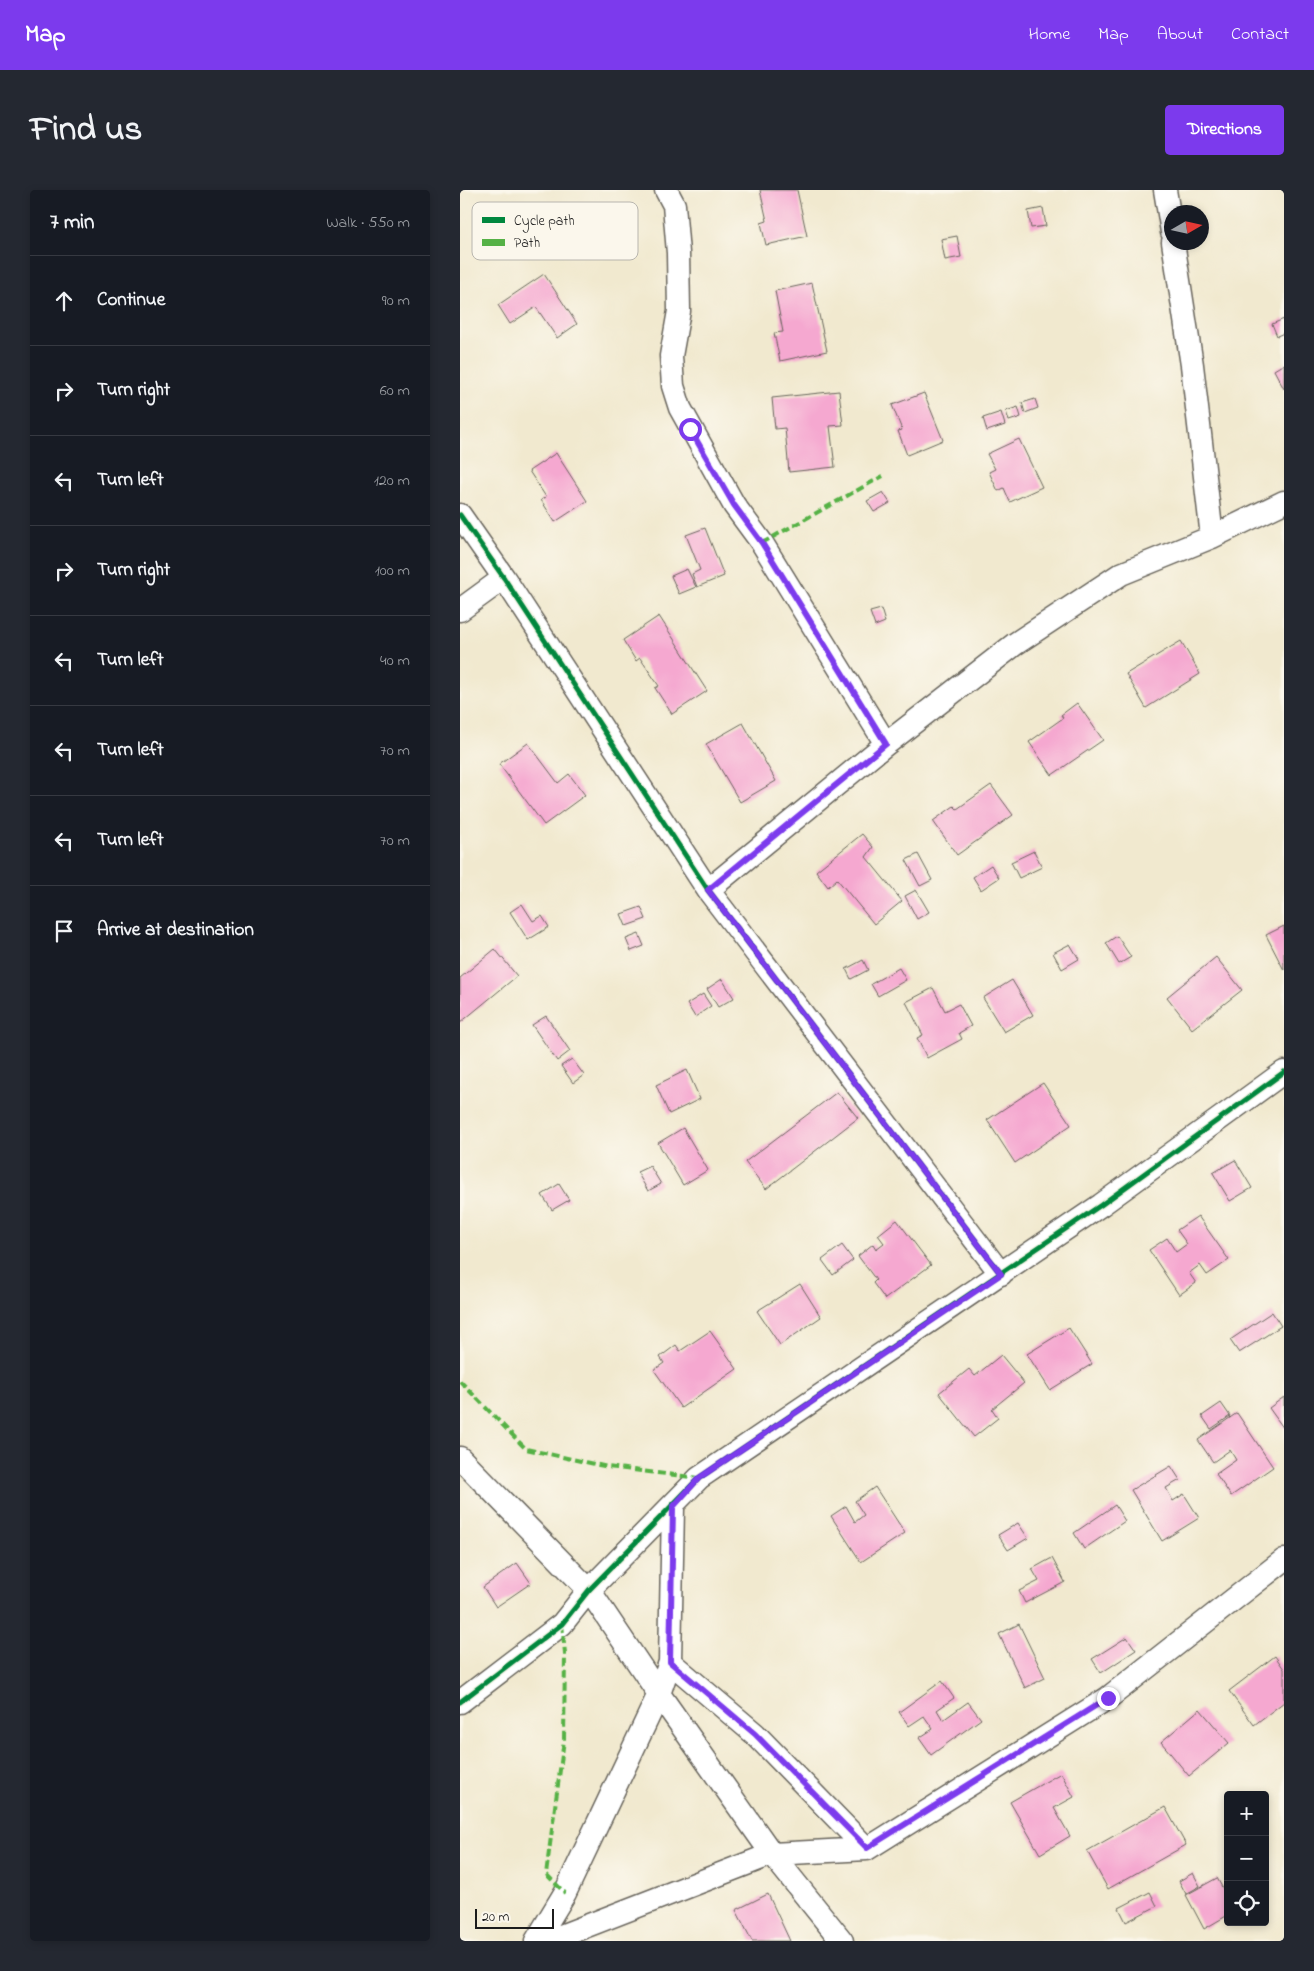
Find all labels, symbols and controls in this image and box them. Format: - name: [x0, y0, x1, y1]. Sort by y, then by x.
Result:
- text: Map: [25, 18, 66, 53]
- text: Home: [1029, 22, 1070, 48]
- text: Map: [1098, 22, 1129, 48]
- text: About: [1157, 22, 1203, 48]
- text: Contact: [1231, 22, 1289, 48]
- text: Find us: [30, 105, 142, 156]
- button: Directions: [1165, 105, 1284, 155]
- legend: [472, 202, 638, 260]
- north arrow: [1164, 205, 1209, 250]
- text: 7 min: [50, 208, 94, 238]
- text: Walk · 550 m: [326, 211, 410, 235]
- text: Cycle path: [514, 211, 575, 233]
- text: Path: [514, 233, 540, 254]
- icon: ahead: [50, 287, 78, 315]
- text: Continue: [97, 287, 165, 314]
- text: 90 m: [382, 289, 410, 313]
- icon: right: [50, 377, 78, 405]
- text: Turn right: [97, 377, 170, 404]
- text: 60 m: [380, 379, 410, 403]
- route start: [679, 418, 702, 441]
- icon: left: [50, 467, 78, 495]
- text: Turn left: [97, 467, 164, 494]
- text: 120 m: [374, 469, 410, 493]
- icon: right: [50, 557, 78, 585]
- text: Turn right: [97, 557, 170, 584]
- text: 100 m: [375, 559, 410, 583]
- icon: left: [50, 647, 78, 675]
- text: Turn left: [97, 647, 164, 674]
- text: 40 m: [380, 649, 410, 673]
- icon: left: [50, 737, 78, 765]
- text: Turn left: [97, 737, 164, 764]
- text: 70 m: [380, 739, 410, 763]
- icon: left: [50, 827, 78, 855]
- text: Turn left: [97, 827, 164, 854]
- text: 70 m: [380, 829, 410, 853]
- icon: arrive: [50, 917, 78, 945]
- text: Arrive at destination: [97, 917, 254, 944]
- route end: [1097, 1687, 1120, 1710]
- map controls: [1224, 1791, 1269, 1926]
- button: +: [1224, 1791, 1269, 1836]
- button: −: [1224, 1836, 1269, 1881]
- button: locate: [1224, 1881, 1269, 1926]
- scale bar: [475, 1906, 554, 1929]
- text: 20 m: [482, 1907, 509, 1928]

